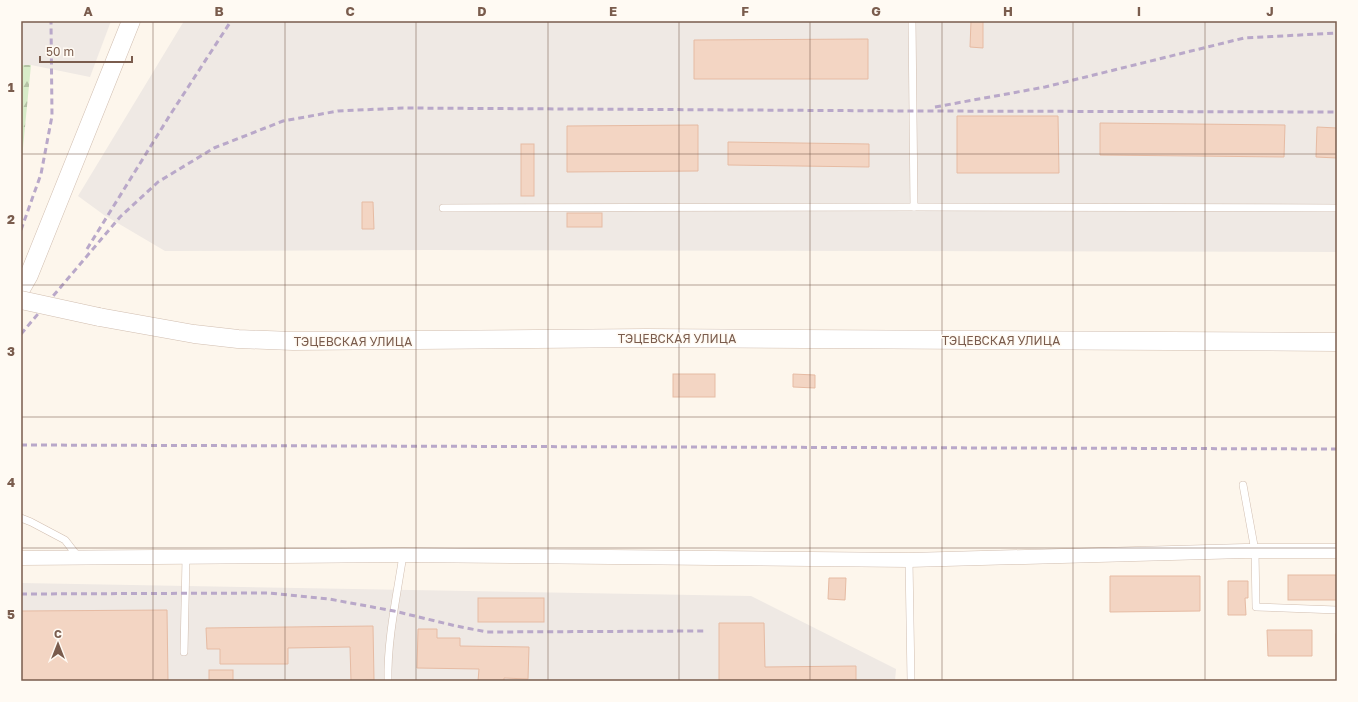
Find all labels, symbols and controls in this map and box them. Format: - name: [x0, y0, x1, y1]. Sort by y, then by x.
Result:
- text: A: [83, 3, 93, 19]
- text: B: [214, 3, 224, 19]
- text: C: [345, 3, 355, 19]
- text: D: [477, 3, 487, 19]
- text: E: [609, 3, 617, 19]
- text: F: [741, 3, 749, 19]
- text: G: [871, 3, 881, 19]
- text: H: [1003, 3, 1013, 19]
- text: I: [1137, 3, 1141, 19]
- text: J: [1266, 3, 1274, 19]
- scale bar: [40, 38, 132, 64]
- text: 50 m: [46, 44, 74, 59]
- text: 1: [8, 79, 15, 95]
- text: 2: [7, 211, 15, 227]
- street label: ТЭЦЕВСКАЯ УЛИЦА: [618, 331, 736, 346]
- street label: ТЭЦЕВСКАЯ УЛИЦА: [942, 333, 1060, 348]
- street label: ТЭЦЕВСКАЯ УЛИЦА: [294, 334, 412, 349]
- text: 3: [7, 343, 15, 359]
- text: 4: [7, 474, 15, 490]
- text: 5: [7, 606, 15, 622]
- north arrow: [38, 624, 78, 664]
- text: С: [54, 627, 62, 640]

